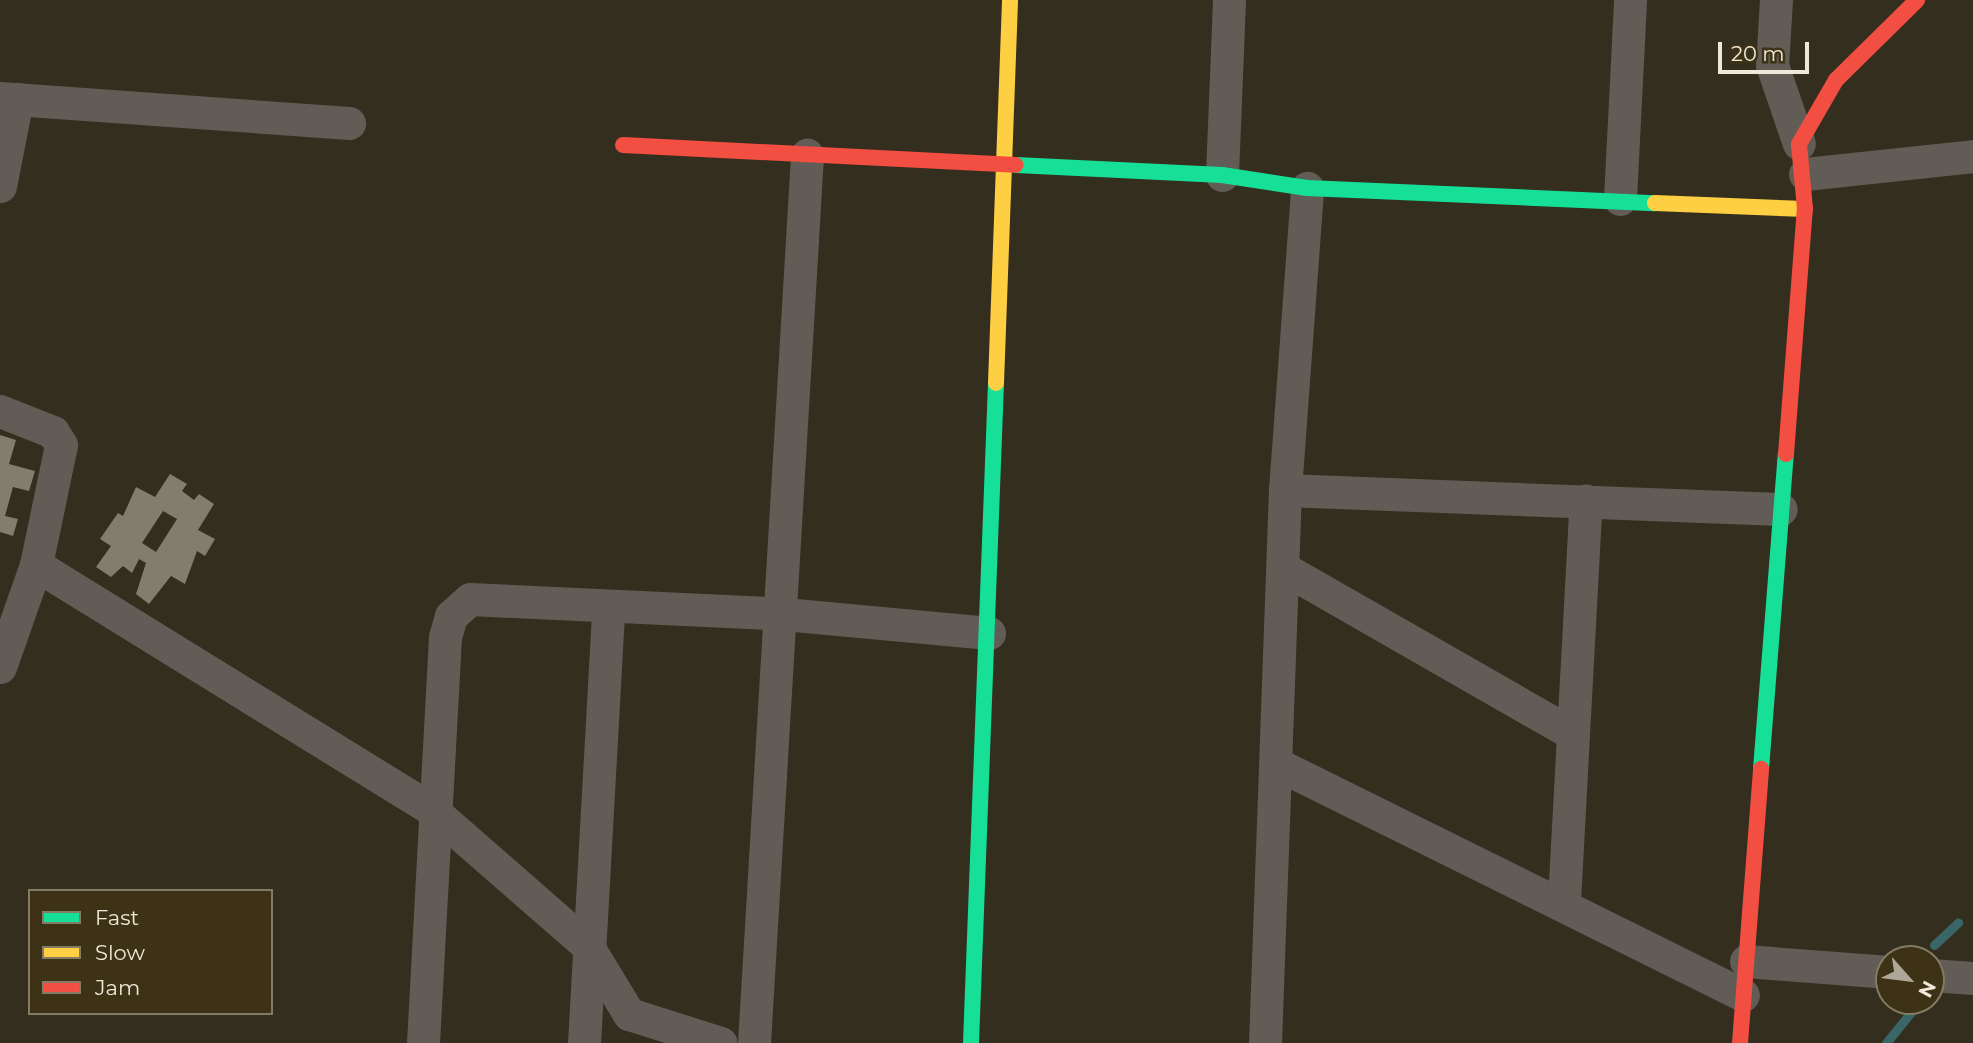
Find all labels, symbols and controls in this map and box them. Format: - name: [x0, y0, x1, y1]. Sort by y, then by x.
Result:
- scale bar: [1721, 28, 1812, 72]
- text: 20 m: [1731, 41, 1785, 66]
- legend: [28, 889, 273, 1015]
- text: Fast: [95, 905, 139, 930]
- text: Slow: [95, 940, 145, 965]
- north arrow: [1875, 945, 1945, 1015]
- text: Jam: [95, 975, 140, 1000]
- text: N: [1913, 977, 1941, 1001]

